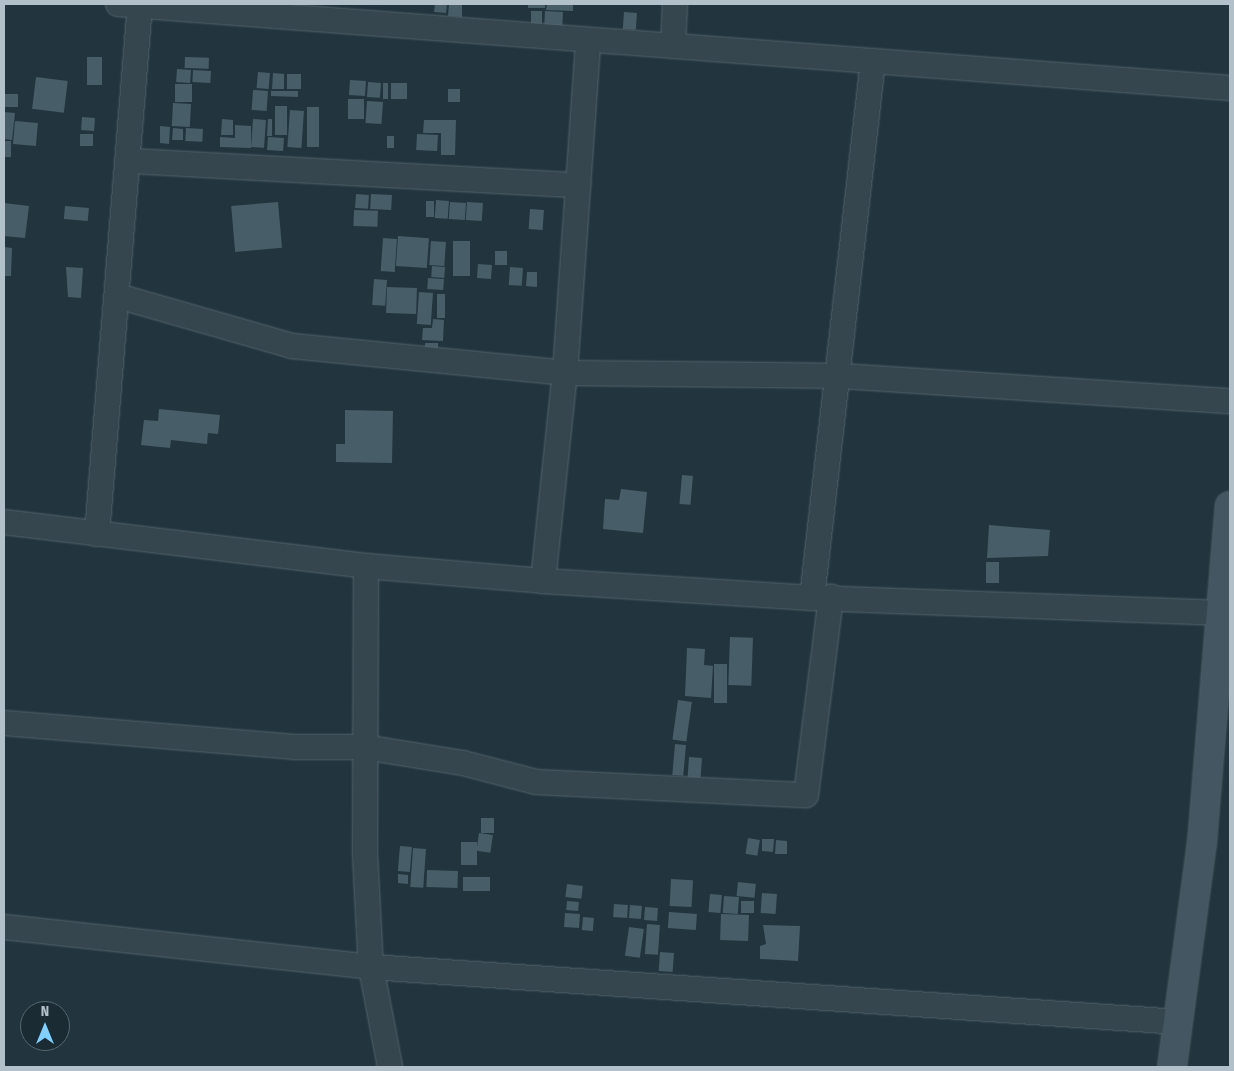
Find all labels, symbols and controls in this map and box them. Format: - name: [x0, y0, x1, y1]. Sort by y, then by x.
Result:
- north arrow: [20, 1001, 70, 1051]
- text: N: [41, 1003, 49, 1020]

